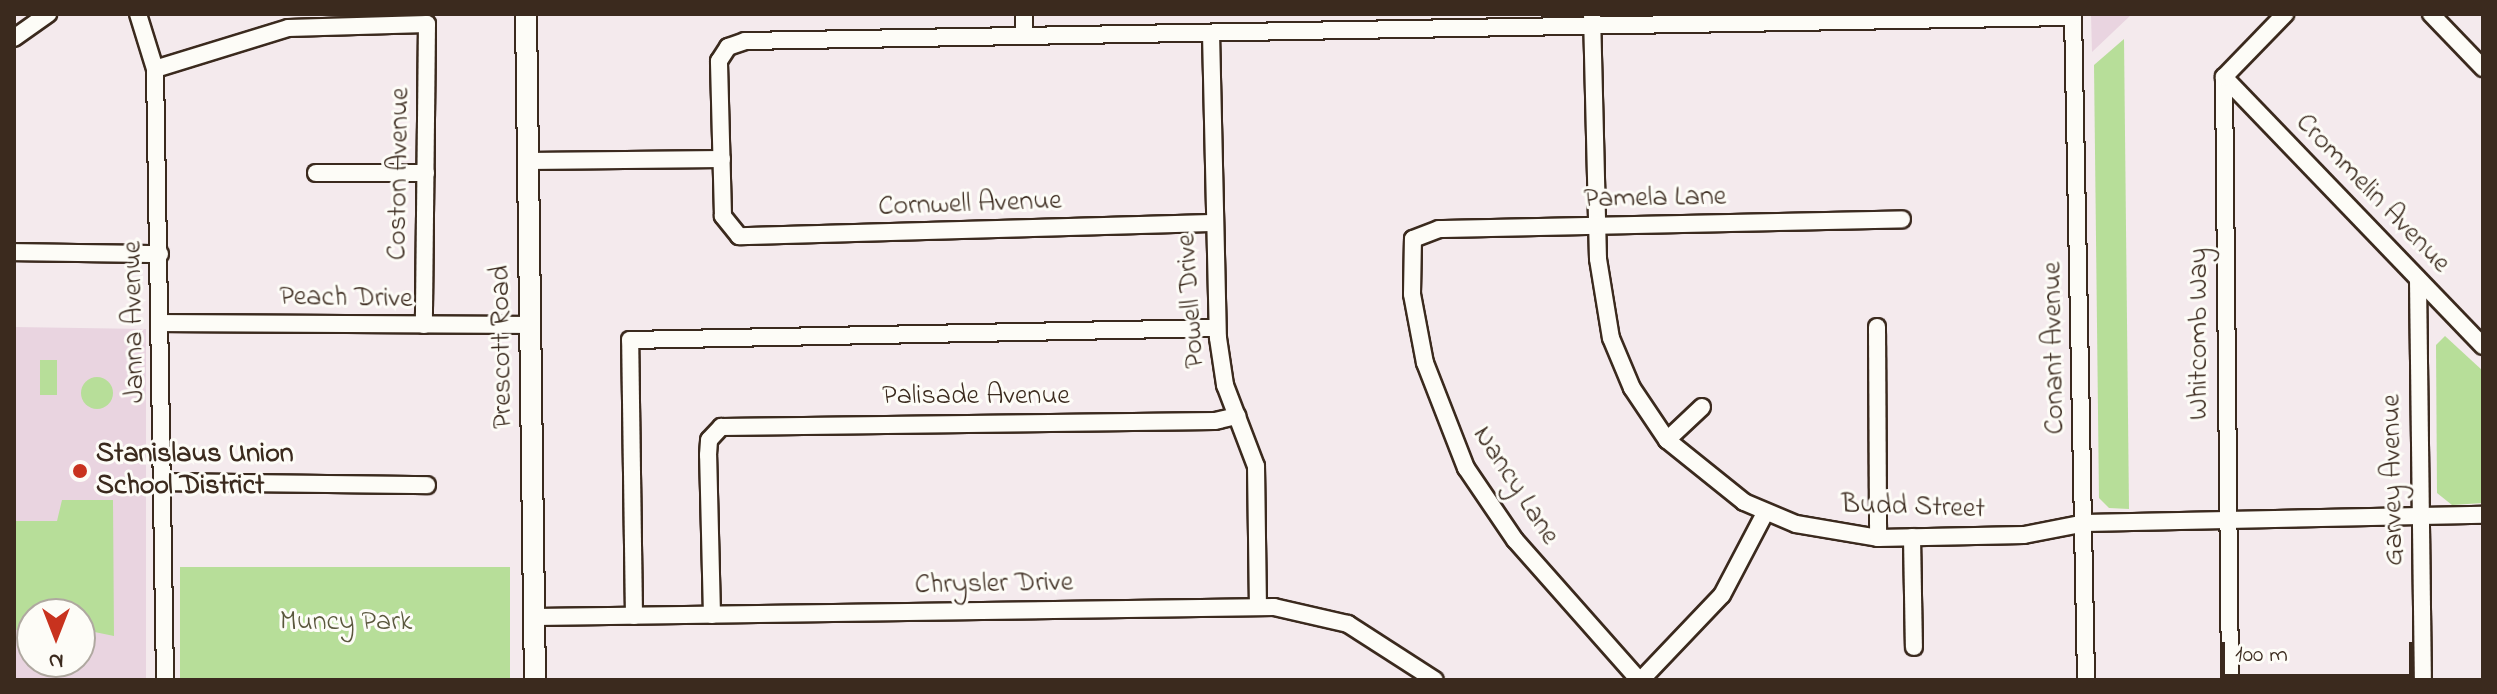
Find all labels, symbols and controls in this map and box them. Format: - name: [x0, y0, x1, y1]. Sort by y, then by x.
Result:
- street label: Coston Avenue: [382, 87, 418, 261]
- street label: Crommelin Avenue: [2287, 107, 2457, 281]
- street label: Pamela Lane: [1583, 181, 1727, 217]
- street label: Cornwell Avenue: [878, 185, 1062, 225]
- street label: Powell Drive: [1171, 233, 1213, 369]
- street label: Janna Avenue: [117, 241, 153, 403]
- street label: Whitcomb Way: [2183, 248, 2217, 420]
- street label: Conant Avenue: [2037, 261, 2073, 435]
- street label: Prescott Road: [485, 265, 521, 429]
- street label: Peach Drive: [279, 281, 413, 317]
- street label: Palisade Avenue: [882, 380, 1070, 414]
- street label: Garvey Avenue: [2376, 394, 2412, 566]
- street label: Nancy Lane: [1464, 420, 1566, 552]
- place label: Stanislaus Union School District: [96, 438, 294, 504]
- marker: Stanislaus Union School District: [71, 462, 89, 480]
- street label: Budd Street: [1841, 489, 1985, 527]
- street label: Chrysler Drive: [914, 567, 1074, 603]
- north arrow: [16, 598, 96, 678]
- park label: Muncy Park: [280, 606, 412, 640]
- scale bar: [2225, 626, 2417, 676]
- text: 100 m: [2235, 638, 2288, 673]
- text: N: [49, 644, 63, 676]

